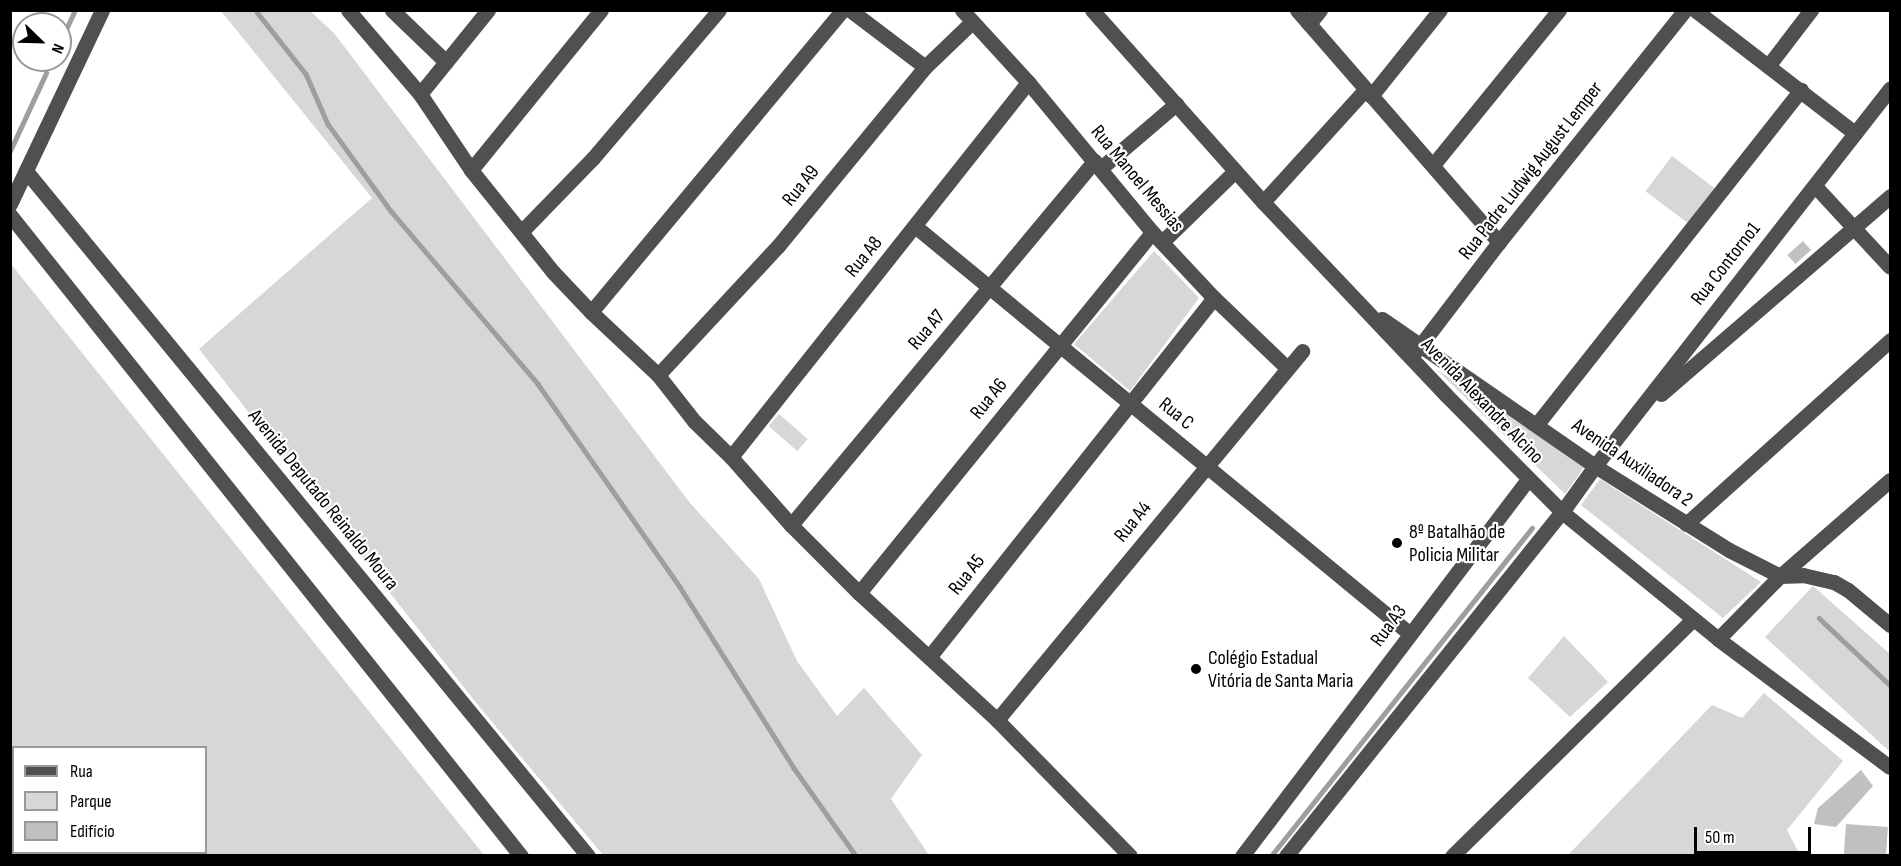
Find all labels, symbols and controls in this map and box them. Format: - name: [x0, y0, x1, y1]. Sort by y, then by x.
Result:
- north arrow: [12, 12, 72, 72]
- text: N: [47, 41, 68, 56]
- street label: Rua Padre Ludwig August Lemper: [1454, 77, 1608, 265]
- street label: Rua Manoel Messias: [1085, 121, 1189, 237]
- street label: Rua A9: [777, 161, 825, 211]
- street label: Rua Contorno1: [1686, 218, 1766, 310]
- street label: Rua A8: [840, 232, 888, 282]
- street label: Rua A7: [903, 305, 951, 355]
- street label: Avenida Alexandre Alcino: [1416, 333, 1548, 469]
- street label: Rua A6: [965, 374, 1013, 424]
- street label: Rua C: [1154, 393, 1198, 435]
- street label: Avenida Deputado Reinaldo Moura: [243, 405, 403, 595]
- street label: Avenida Auxiliadora 2: [1567, 414, 1697, 512]
- street label: Rua A4: [1109, 497, 1157, 547]
- place label: 8º Batalhão de Policia Militar: [1409, 520, 1505, 567]
- marker: 8º Batalhão de Policia Militar: [1390, 536, 1404, 550]
- street label: Rua A5: [944, 550, 990, 600]
- street label: Rua A3: [1366, 601, 1412, 651]
- place label: Colégio Estadual Vitória de Santa Maria: [1208, 646, 1353, 693]
- marker: Colégio Estadual Vitória de Santa Maria: [1189, 662, 1203, 676]
- legend: [12, 746, 207, 854]
- text: Rua: [70, 761, 93, 782]
- text: Parque: [70, 791, 111, 812]
- scale bar: [1697, 815, 1814, 853]
- text: Edifício: [70, 821, 115, 842]
- text: 50 m: [1705, 827, 1735, 848]

